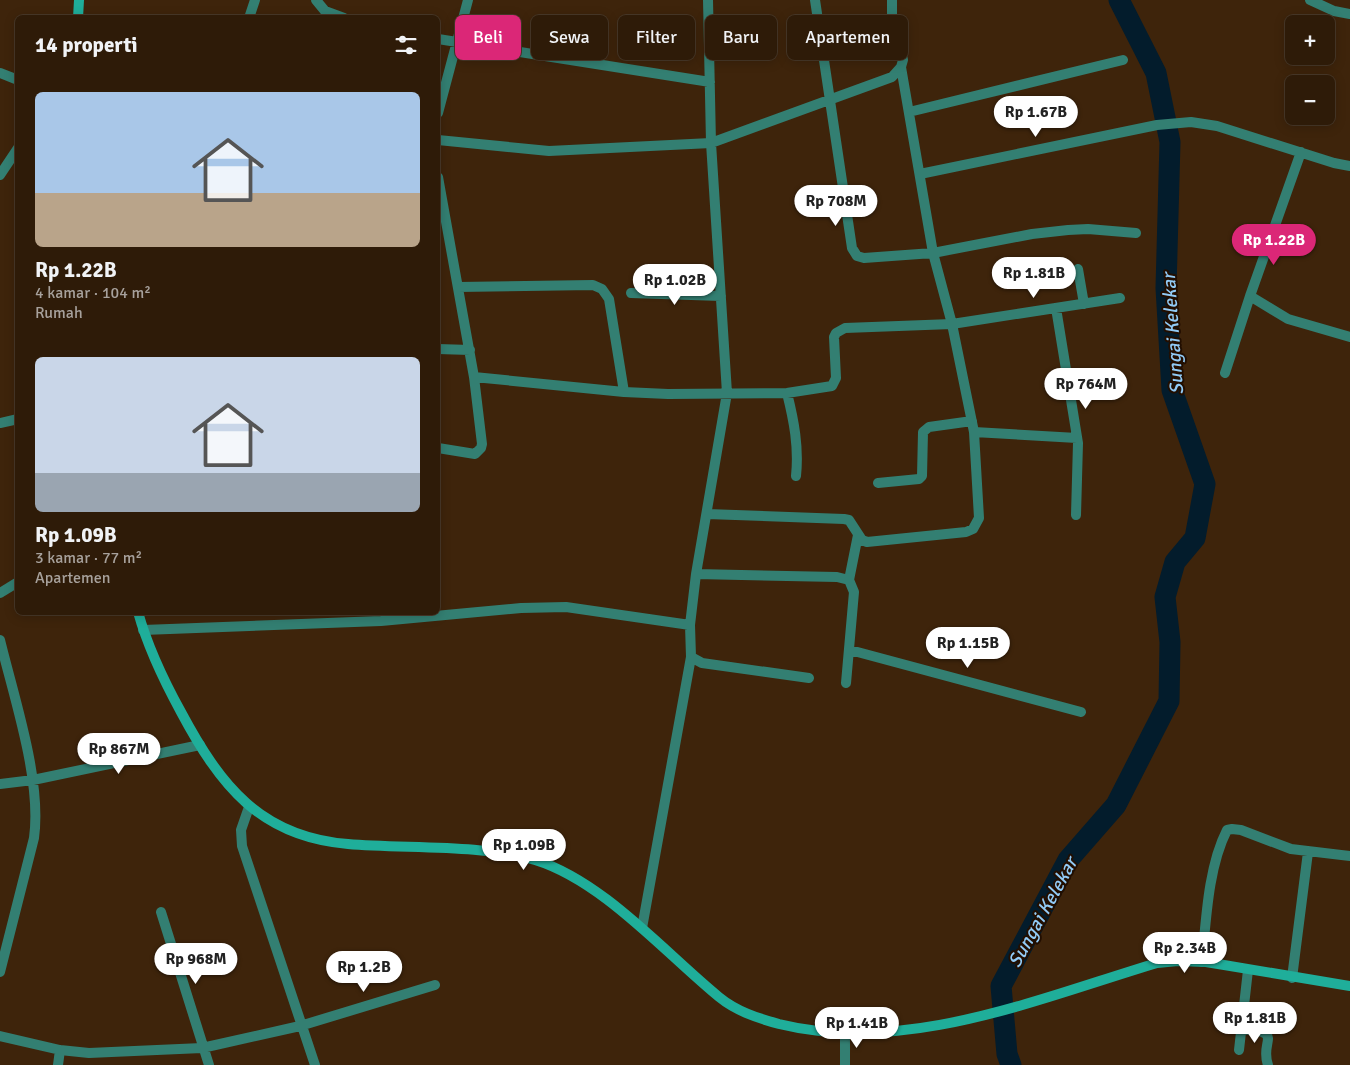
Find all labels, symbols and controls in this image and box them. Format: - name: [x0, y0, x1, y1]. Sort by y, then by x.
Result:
- chip: Beli: [455, 15, 521, 60]
- chip: Sewa: [531, 15, 608, 60]
- chip: Filter: [618, 15, 695, 60]
- chip: Baru: [705, 15, 777, 60]
- chip: Apartemen: [787, 15, 908, 60]
- map controls: [1285, 15, 1335, 125]
- button: +: [1285, 15, 1335, 65]
- icon: filters: [392, 31, 420, 59]
- text: 14 properti: [35, 32, 138, 58]
- button: −: [1285, 75, 1335, 125]
- pin: Rp 1.67B: [984, 96, 1088, 138]
- text: Rp 1.67B: [1005, 102, 1067, 122]
- icon: home: [183, 125, 273, 215]
- pin: Rp 708M: [790, 184, 882, 227]
- text: Rp 708M: [805, 191, 867, 211]
- pin: Rp 1.22B: [1222, 224, 1326, 266]
- text: Rp 1.22B: [1243, 230, 1305, 250]
- pin: Rp 1.81B: [982, 256, 1086, 299]
- text: Rp 1.22B: [35, 257, 117, 283]
- text: Rp 1.81B: [1003, 263, 1065, 283]
- pin: Rp 1.02B: [623, 264, 727, 306]
- water label: Sungai Kelekar: [1157, 269, 1189, 396]
- text: Rp 1.02B: [644, 270, 706, 290]
- text: 4 kamar · 104 m²: [35, 283, 151, 303]
- text: Rumah: [35, 303, 83, 323]
- pin: Rp 764M: [1040, 368, 1132, 410]
- text: Rp 764M: [1055, 374, 1117, 394]
- icon: home: [183, 390, 273, 480]
- text: Rp 1.09B: [35, 522, 117, 548]
- text: 3 kamar · 77 m²: [35, 548, 142, 568]
- text: Apartemen: [35, 568, 111, 588]
- pin: Rp 1.15B: [916, 626, 1020, 669]
- text: Rp 1.15B: [937, 633, 999, 653]
- pin: Rp 867M: [73, 732, 165, 775]
- text: Rp 867M: [88, 739, 150, 759]
- pin: Rp 1.09B: [472, 828, 576, 871]
- text: Rp 1.09B: [493, 835, 555, 855]
- water label: Sungai Kelekar: [1003, 851, 1084, 972]
- pin: Rp 2.34B: [1133, 932, 1237, 974]
- text: Rp 2.34B: [1154, 938, 1216, 958]
- pin: Rp 968M: [150, 942, 242, 985]
- text: Rp 968M: [165, 949, 227, 969]
- pin: Rp 1.2B: [318, 950, 410, 993]
- text: Rp 1.2B: [337, 957, 391, 977]
- pin: Rp 1.81B: [1203, 1002, 1307, 1044]
- pin: Rp 1.41B: [805, 1006, 909, 1049]
- text: Rp 1.81B: [1224, 1008, 1286, 1028]
- text: Rp 1.41B: [826, 1013, 888, 1033]

